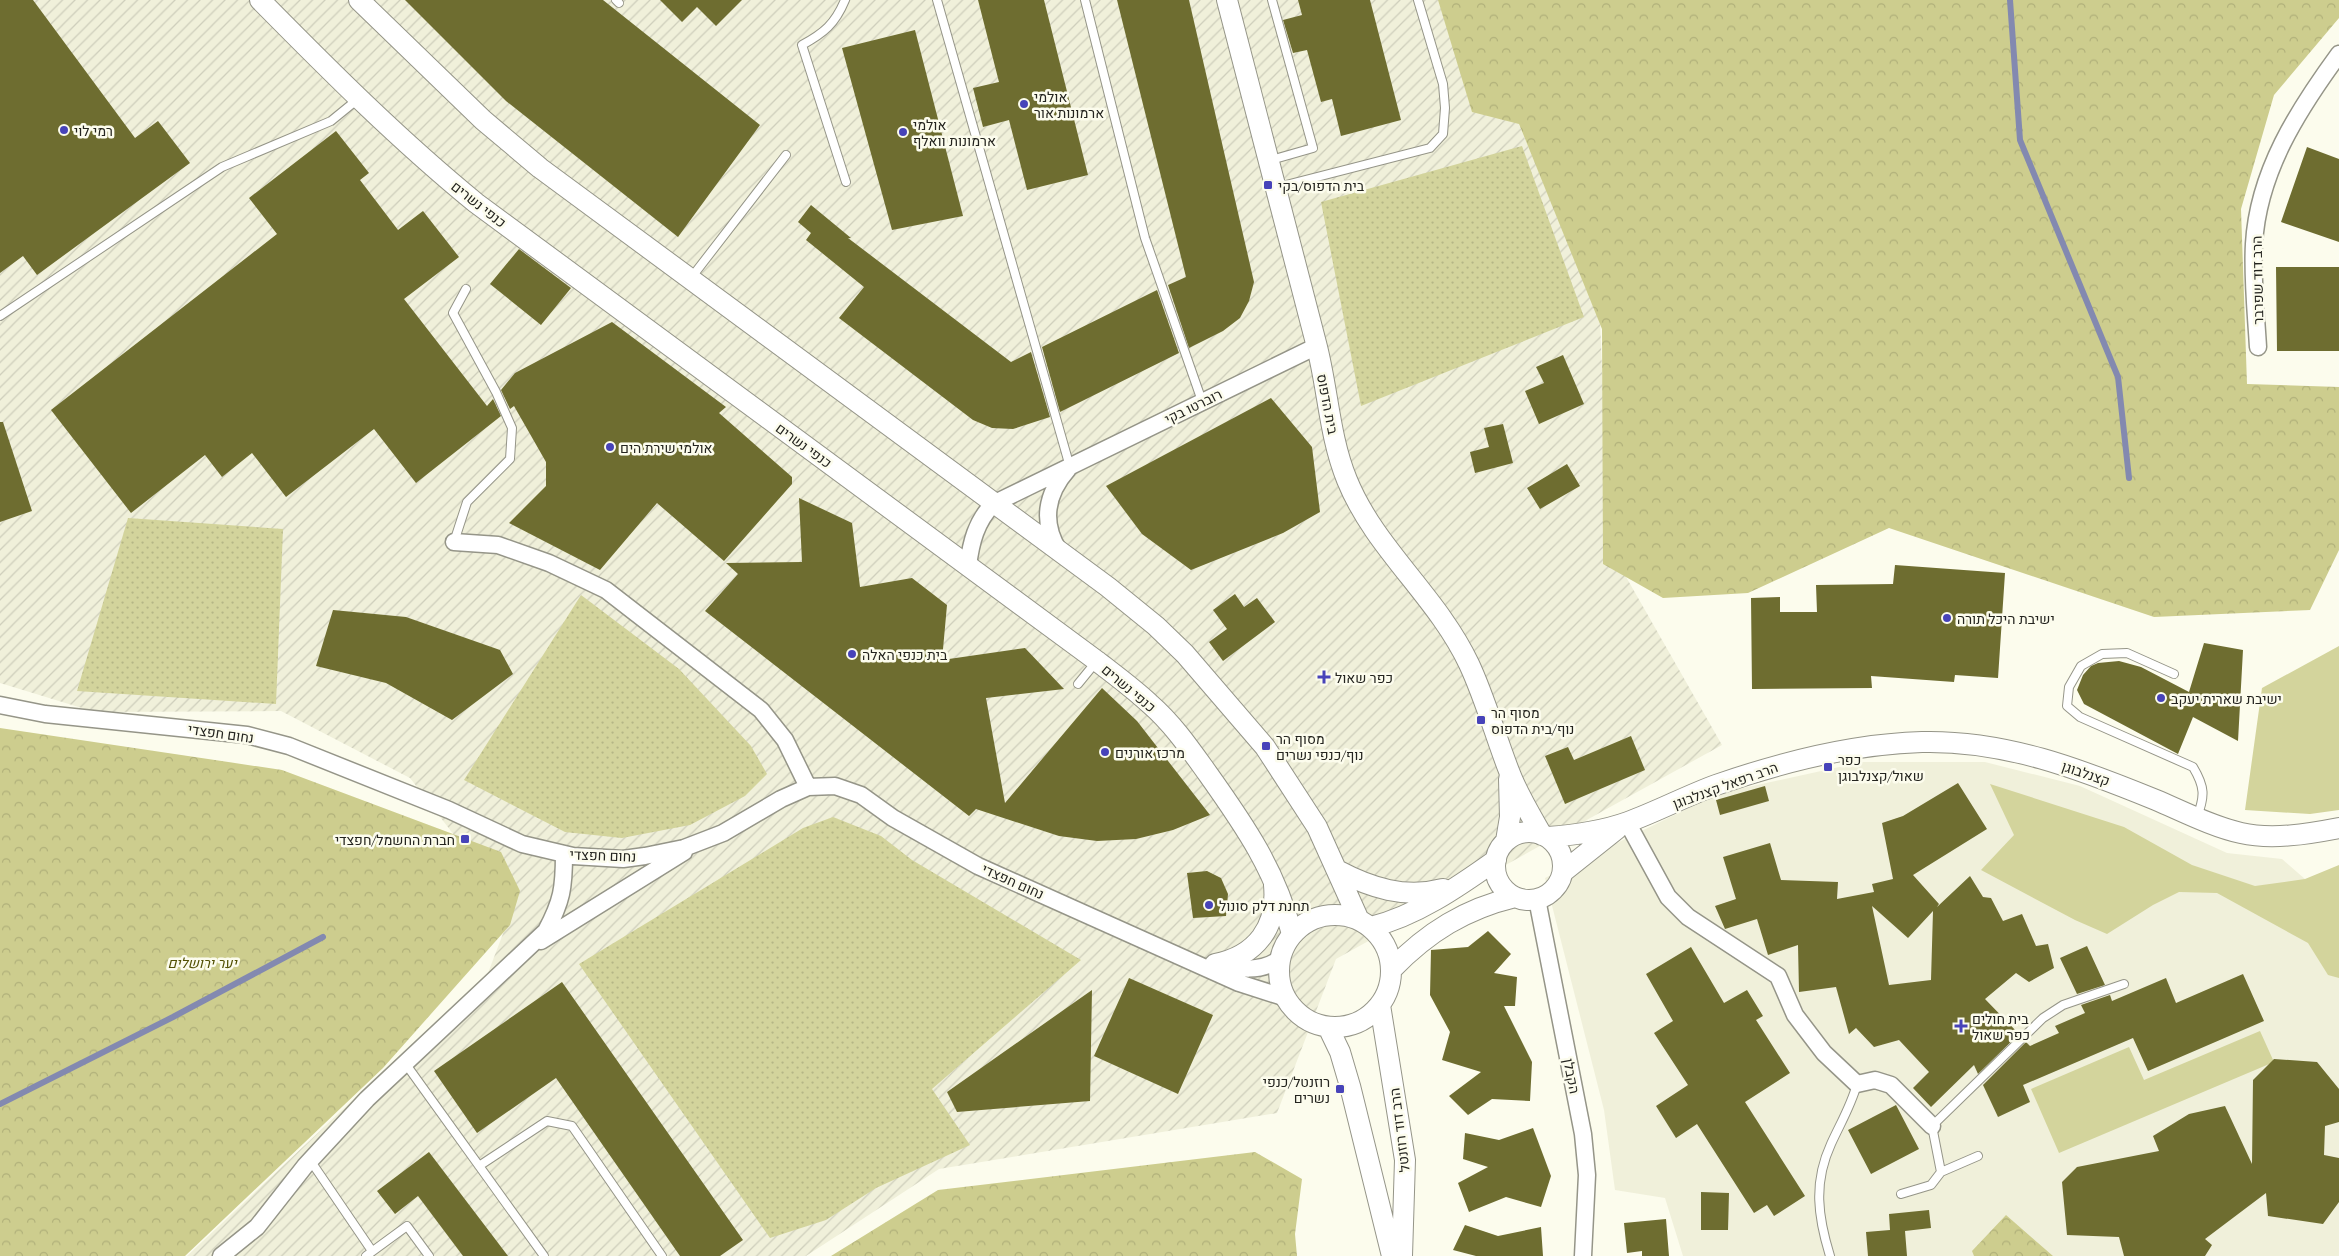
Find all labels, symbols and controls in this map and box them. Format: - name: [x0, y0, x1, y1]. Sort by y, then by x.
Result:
- place label: אולמי ארמונות אור: [1034, 87, 1104, 122]
- marker: אולמי ארמונות אור: [1018, 98, 1030, 110]
- place label: אולמי ארמונות וואלף: [913, 115, 996, 150]
- place label: רמי לוי: [74, 121, 113, 140]
- marker: רמי לוי: [58, 124, 70, 136]
- marker: אולמי ארמונות וואלף: [897, 126, 909, 138]
- street label: כנפי נשרים: [447, 176, 511, 232]
- place label: בית הדפוס/בקי: [1278, 176, 1365, 195]
- marker: בית הדפוס/בקי: [1262, 179, 1274, 191]
- street label: הרב דוד שפרבר: [2247, 235, 2267, 325]
- street label: בית הדפוס: [1313, 372, 1343, 436]
- street label: רוברטו בקי: [1161, 384, 1225, 428]
- street label: כנפי נשרים: [772, 418, 836, 472]
- place label: אולמי שירת הים: [620, 438, 713, 457]
- marker: אולמי שירת הים: [604, 441, 616, 453]
- place label: ישיבת היכל תורה: [1957, 609, 2055, 628]
- marker: ישיבת היכל תורה: [1941, 612, 1953, 624]
- place label: בית כנפי האלה: [862, 645, 948, 664]
- marker: בית כנפי האלה: [846, 648, 858, 660]
- street label: כנפי נשרים: [1098, 660, 1160, 716]
- place label: כפר שאול: [1335, 668, 1393, 687]
- marker: כפר שאול: [1317, 670, 1331, 684]
- place label: ישיבת שארית יעקב: [2171, 689, 2282, 708]
- marker: ישיבת שארית יעקב: [2155, 692, 2167, 704]
- place label: מסוף הר נוף/בית הדפוס: [1491, 703, 1574, 738]
- marker: מסוף הר נוף/בית הדפוס: [1475, 714, 1487, 726]
- street label: נחום חפצדי: [187, 719, 255, 747]
- place label: מסוף הר נוף/כנפי נשרים: [1276, 729, 1364, 764]
- marker: מסוף הר נוף/כנפי נשרים: [1260, 740, 1272, 752]
- place label: מרכז אורנים: [1115, 743, 1185, 762]
- marker: מרכז אורנים: [1099, 746, 1111, 758]
- place label: כפר שאול/קצנלבוגן: [1838, 750, 1924, 785]
- street label: קצנלבוגן: [2059, 756, 2113, 790]
- street label: הרב רפאל קצנלבוגן: [1670, 757, 1780, 813]
- marker: כפר שאול/קצנלבוגן: [1822, 761, 1834, 773]
- place label: חברת החשמל/חפצדי: [335, 830, 455, 849]
- marker: חברת החשמל/חפצדי: [459, 833, 471, 845]
- street label: נחום חפצדי: [569, 844, 637, 866]
- street label: נחום חפצדי: [979, 859, 1047, 903]
- place label: תחנת דלק סונול: [1219, 896, 1310, 915]
- marker: תחנת דלק סונול: [1203, 899, 1215, 911]
- park label: יער ירושלים: [167, 953, 238, 972]
- place label: בית חולים כפר שאול: [1972, 1009, 2030, 1044]
- marker: בית חולים כפר שאול: [1954, 1019, 1968, 1033]
- street label: הקבלן: [1559, 1057, 1585, 1095]
- place label: רוזנטל/כנפי נשרים: [1263, 1072, 1330, 1107]
- marker: רוזנטל/כנפי נשרים: [1334, 1083, 1346, 1095]
- street label: הרב דוד רוזנטל: [1384, 1087, 1414, 1173]

